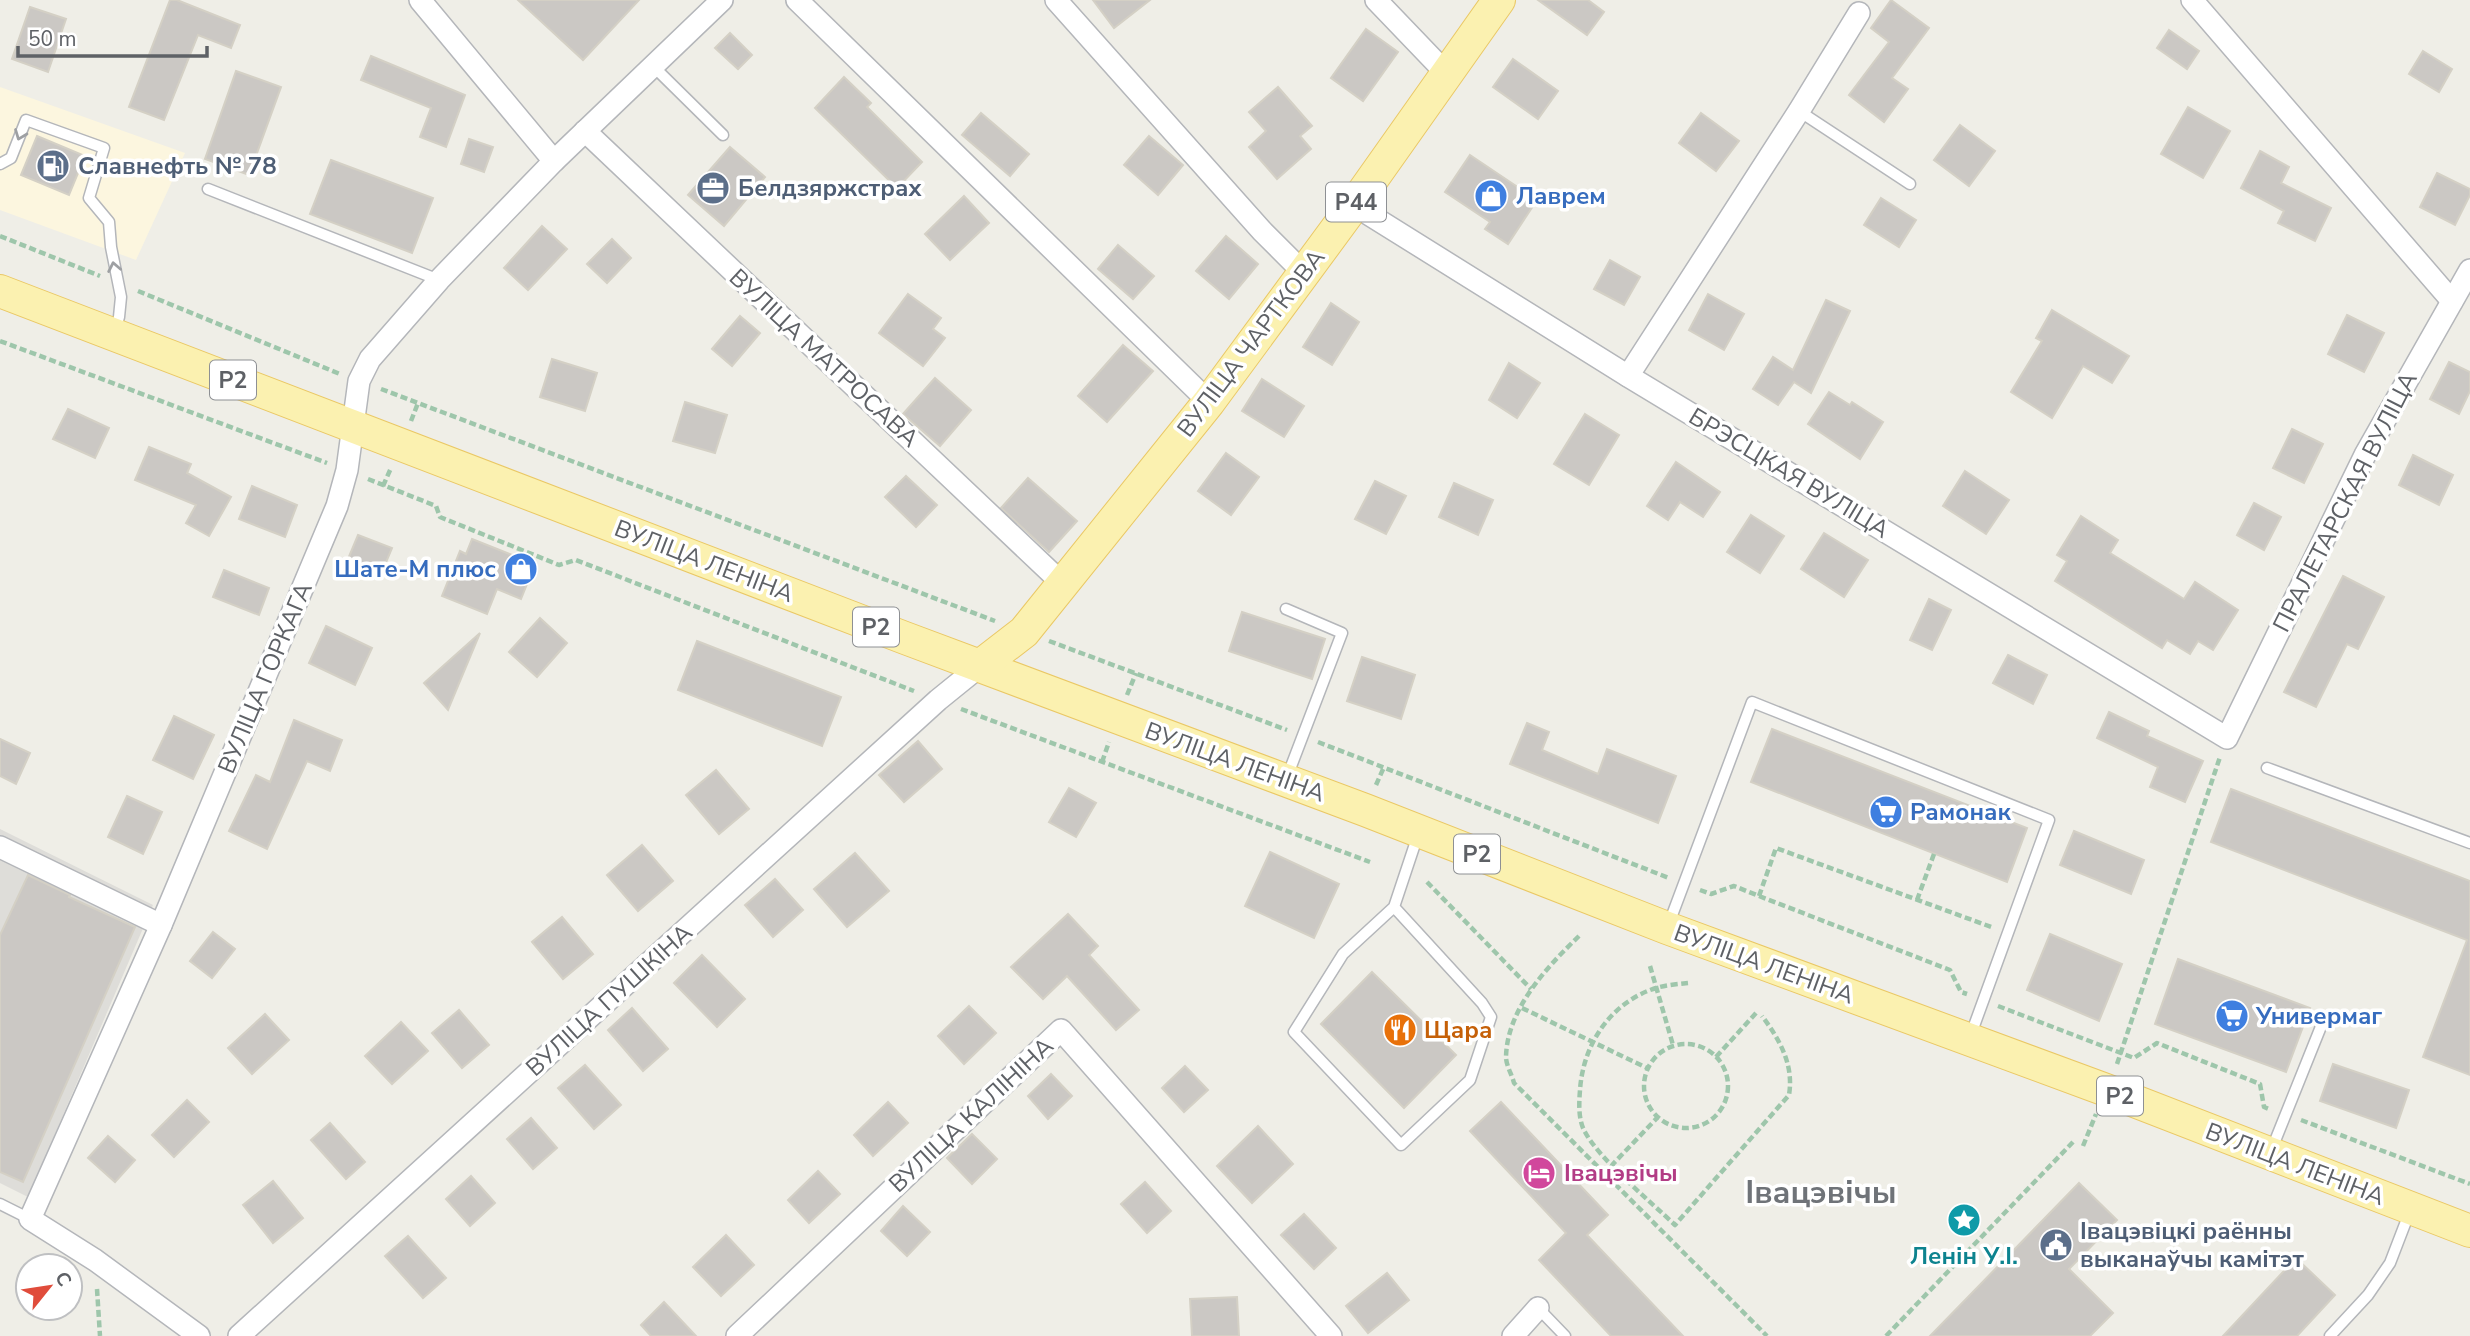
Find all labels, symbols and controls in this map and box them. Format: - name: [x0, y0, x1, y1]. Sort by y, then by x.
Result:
- scale bar: [18, 14, 206, 58]
- text: 50 m: [28, 25, 77, 53]
- one-way arrow: [15, 128, 29, 140]
- fuel station icon: Славнефть № 78: [34, 147, 72, 185]
- place label: Славнефть № 78: [78, 150, 277, 182]
- office icon: Белдзяржстрах: [694, 169, 732, 207]
- place label: Белдзяржстрах: [738, 172, 922, 204]
- shop icon: Лаврем: [1472, 177, 1510, 215]
- place label: Лаврем: [1516, 180, 1606, 212]
- road number: Р44: [1326, 182, 1386, 222]
- street label: ВУЛІЦА ЧАРТКОВА: [1170, 242, 1333, 443]
- one-way arrow: [108, 261, 123, 273]
- street label: ВУЛІЦА МАТРОСАВА: [722, 262, 926, 455]
- road number: Р2: [210, 360, 256, 400]
- street label: ПРАЛЕТАРСКАЯ ВУЛІЦА: [2265, 366, 2425, 637]
- street label: БРЭСЦКАЯ ВУЛІЦА: [1683, 400, 1896, 546]
- street label: ВУЛІЦА ЛЕНІНА: [610, 512, 799, 610]
- shop icon: Шате-М плюс: [502, 550, 540, 588]
- place label: Шате-М плюс: [334, 553, 496, 585]
- street label: ВУЛІЦА ГОРКАГА: [210, 577, 320, 778]
- road number: Р2: [853, 608, 899, 646]
- street label: ВУЛІЦА ЛЕНІНА: [1141, 715, 1330, 810]
- supermarket icon: Рамонак: [1867, 793, 1905, 831]
- place label: Рамонак: [1910, 796, 2011, 828]
- road number: Р2: [1454, 834, 1500, 874]
- street label: ВУЛІЦА ПУШКІНА: [519, 916, 699, 1083]
- street label: ВУЛІЦА ЛЕНІНА: [1670, 917, 1859, 1012]
- supermarket icon: Универмаг: [2213, 997, 2251, 1035]
- place label: Универмаг: [2255, 1000, 2382, 1032]
- restaurant icon: Щара: [1381, 1011, 1419, 1049]
- place label: Щара: [1424, 1014, 1492, 1046]
- street label: ВУЛІЦА КАЛІНІНА: [882, 1030, 1061, 1200]
- road number: Р2: [2097, 1077, 2143, 1116]
- street label: ВУЛІЦА ЛЕНІНА: [2201, 1115, 2390, 1213]
- hotel icon: Івацэвічы: [1520, 1154, 1558, 1192]
- place label: Івацэвічы: [1564, 1157, 1678, 1189]
- district label: Івацэвічы: [1745, 1171, 1897, 1214]
- place icon: Ленін У.І.: [1945, 1201, 1983, 1239]
- place label: Івацэвіцкі раённы выканаўчы камітэт: [2080, 1215, 2304, 1275]
- public building icon: Івацэвіцкі раённы выканаўчы камітэт: [2037, 1226, 2075, 1264]
- place label: Ленін У.І.: [1910, 1240, 2018, 1272]
- north arrow: [14, 1252, 84, 1322]
- text: С: [48, 1267, 77, 1291]

